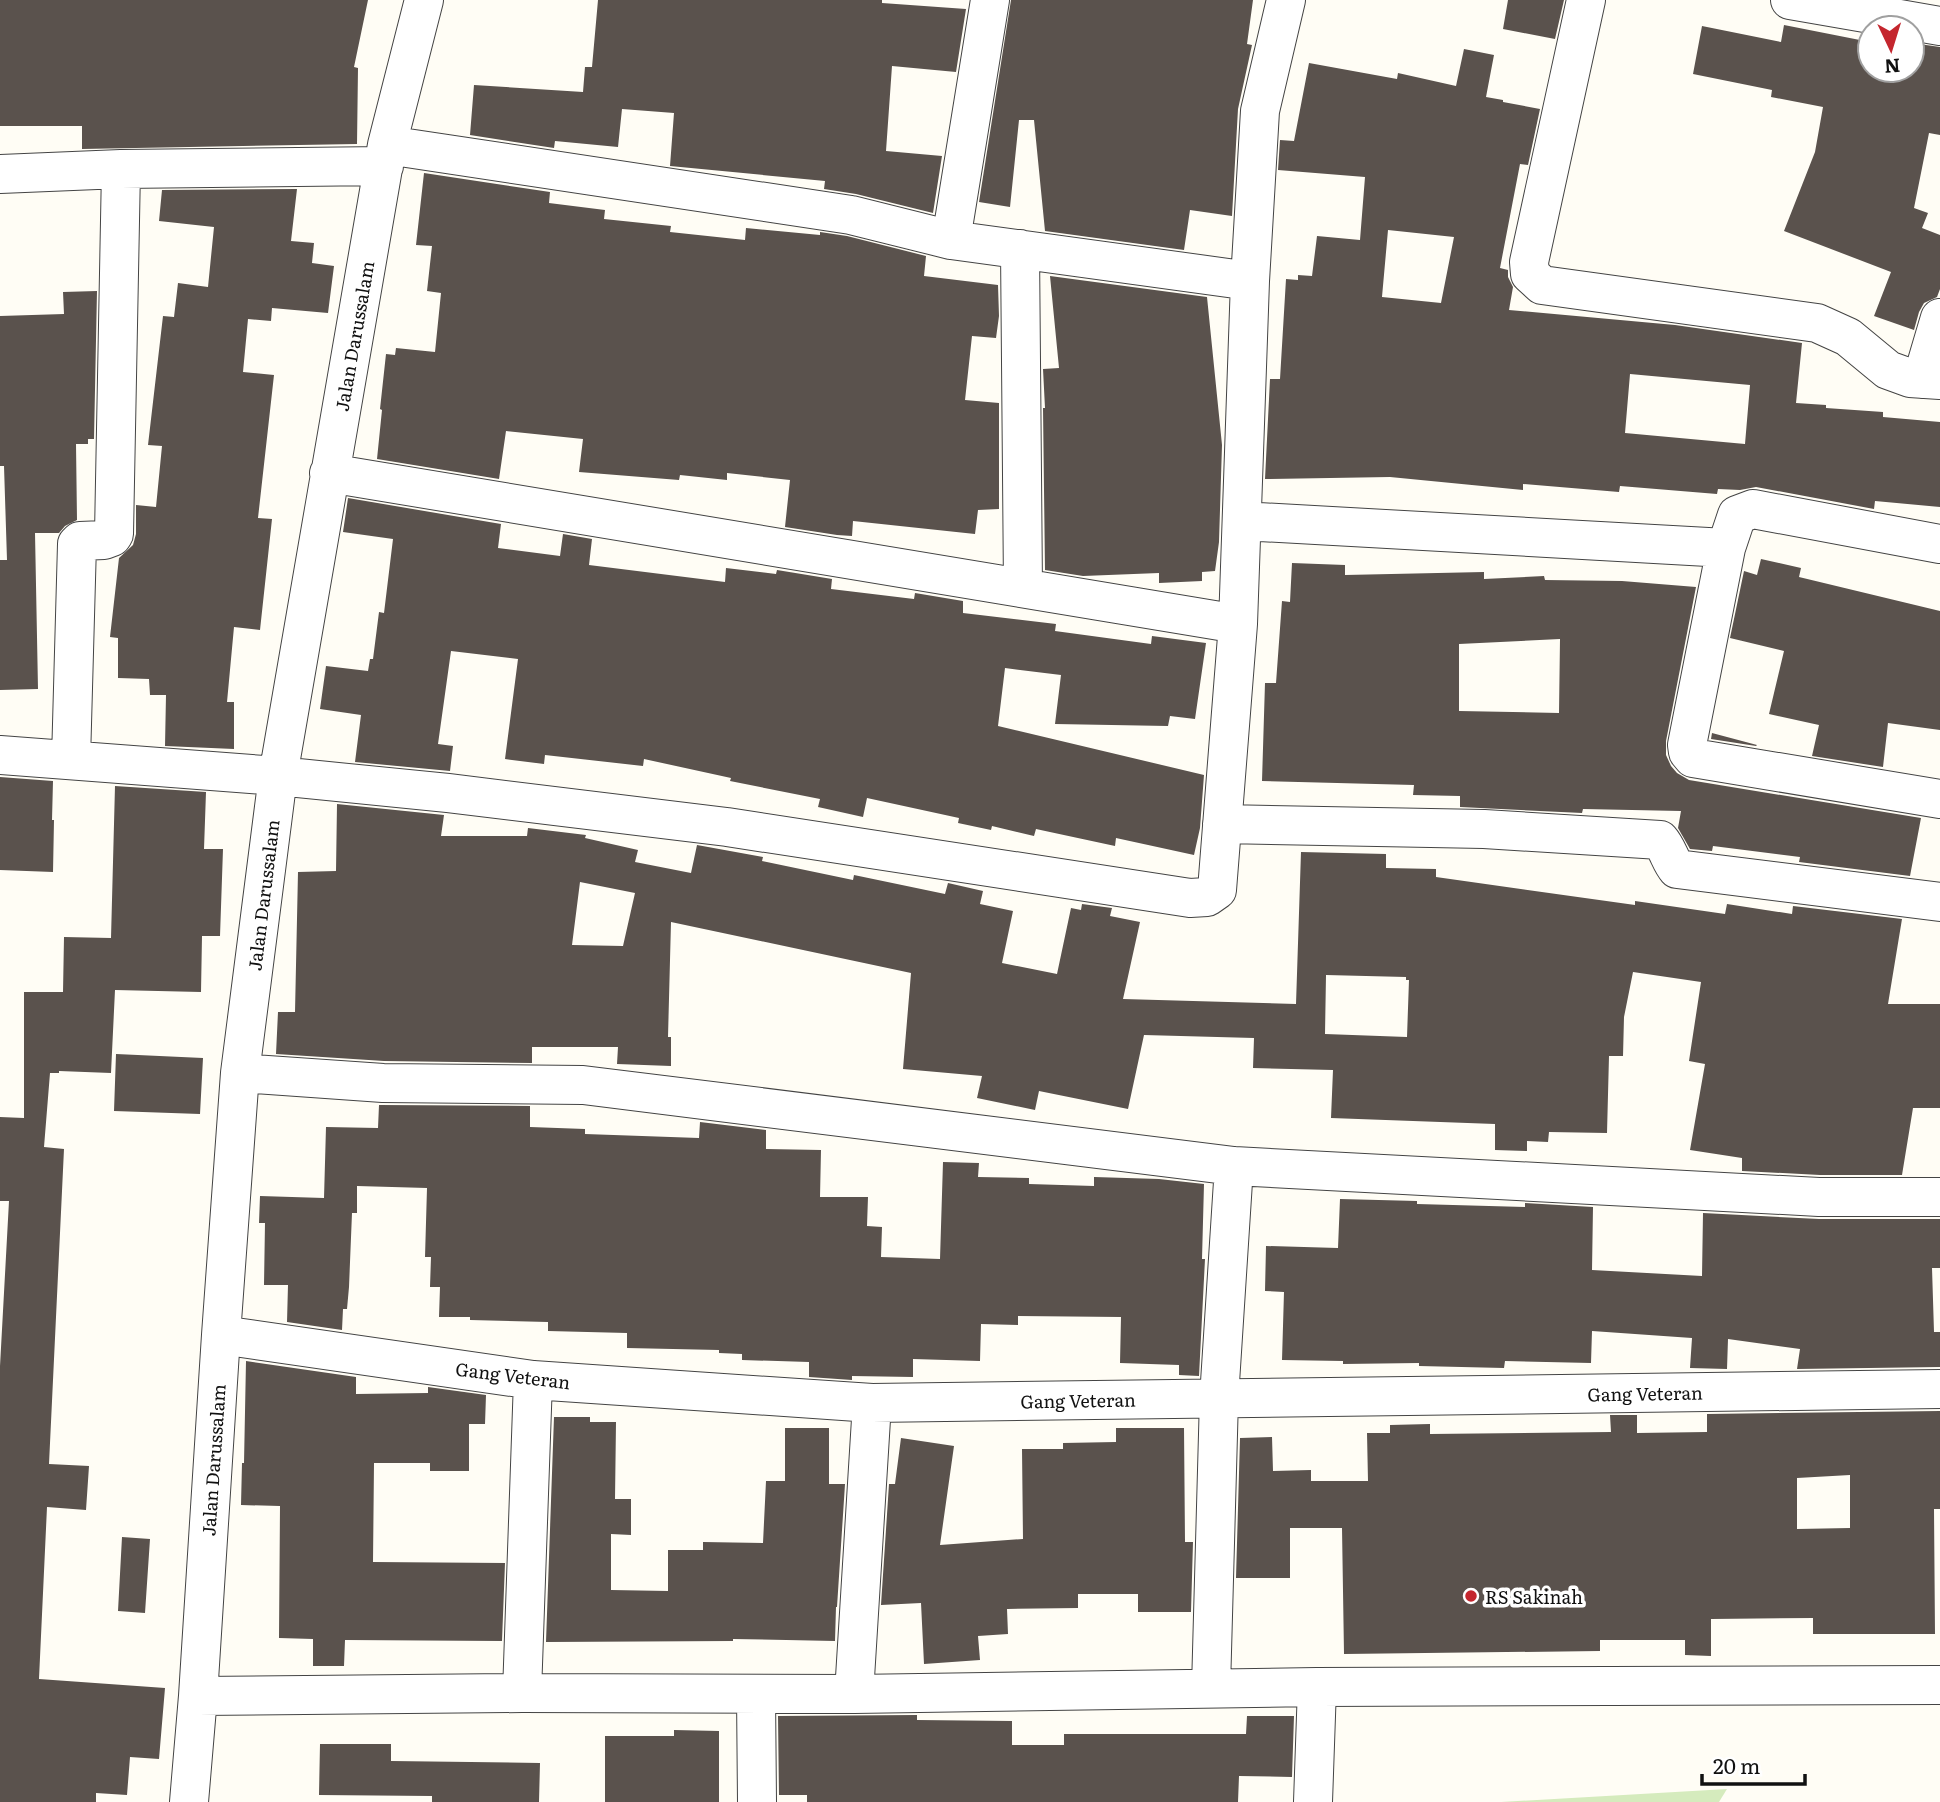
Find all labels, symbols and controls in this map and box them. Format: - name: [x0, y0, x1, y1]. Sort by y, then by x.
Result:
- north arrow: [1856, 14, 1926, 84]
- text: N: [1883, 52, 1901, 81]
- street label: Jalan Darussalam: [327, 259, 381, 413]
- street label: Jalan Darussalam: [240, 818, 286, 972]
- street label: Gang Veteran: [454, 1355, 572, 1395]
- street label: Gang Veteran: [1587, 1378, 1703, 1408]
- street label: Jalan Darussalam: [194, 1383, 232, 1537]
- street label: Gang Veteran: [1020, 1385, 1136, 1415]
- place label: RS Sakinah: [1485, 1583, 1583, 1610]
- marker: RS Sakinah: [1463, 1588, 1479, 1604]
- scale bar: [1702, 1742, 1805, 1786]
- text: 20 m: [1713, 1749, 1760, 1780]

